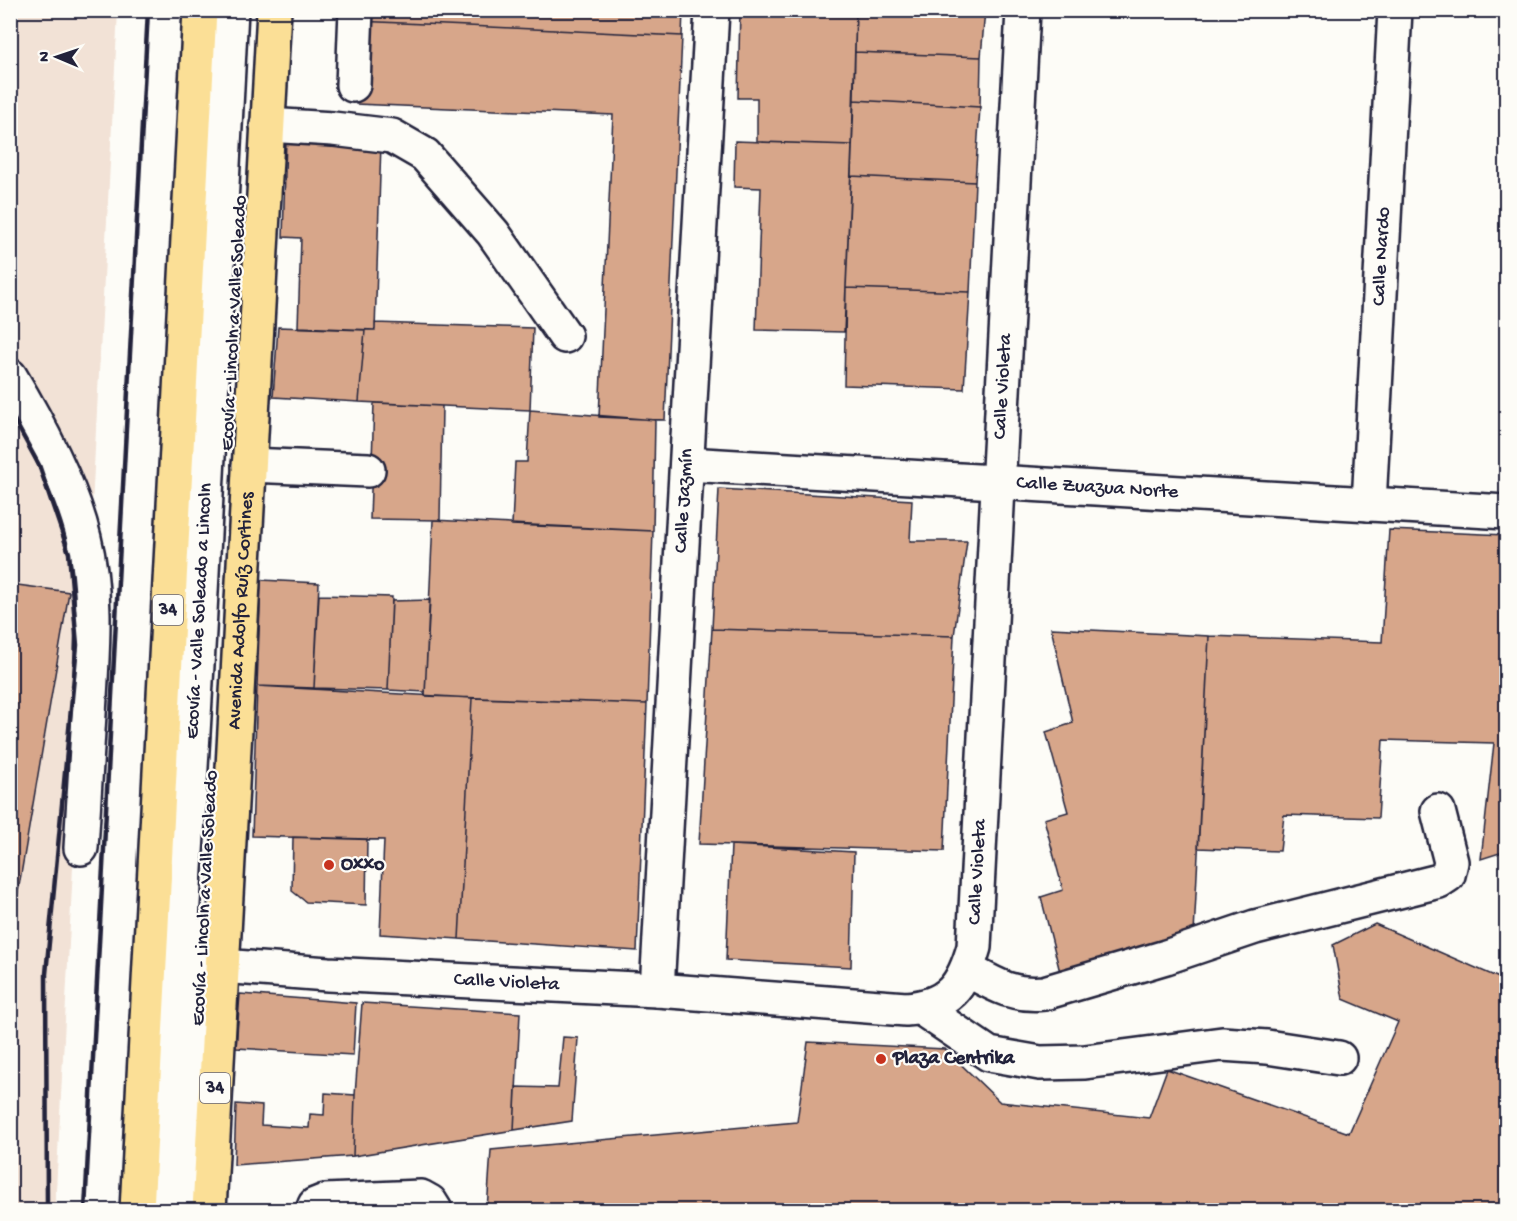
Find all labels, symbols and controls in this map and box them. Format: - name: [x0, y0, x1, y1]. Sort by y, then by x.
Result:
- north arrow: [27, 27, 87, 87]
- text: N: [36, 50, 55, 62]
- street label: Ecovía - Lincoln a Valle Soleado: [217, 194, 253, 452]
- street label: Calle Nardo: [1368, 206, 1396, 306]
- street label: Calle Violeta: [989, 332, 1018, 440]
- street label: Calle Jazmín: [670, 447, 699, 554]
- street label: Calle Zuazua Norte: [1016, 472, 1180, 504]
- street label: Ecovía - Valle Soleado a Lincoln: [181, 482, 218, 740]
- street label: Avenida Adolfo Ruíz Cortines: [224, 491, 259, 730]
- road number: 34: [153, 595, 183, 625]
- street label: Ecovía - Lincoln a Valle Soleado: [188, 769, 224, 1027]
- street label: Calle Violeta: [964, 818, 992, 925]
- place label: Oxxo: [341, 854, 385, 877]
- marker: Oxxo: [322, 858, 336, 872]
- street label: Calle Violeta: [453, 969, 561, 997]
- place label: Plaza Centrika: [892, 1048, 1015, 1071]
- marker: Plaza Centrika: [874, 1052, 888, 1066]
- road number: 34: [200, 1073, 230, 1103]

